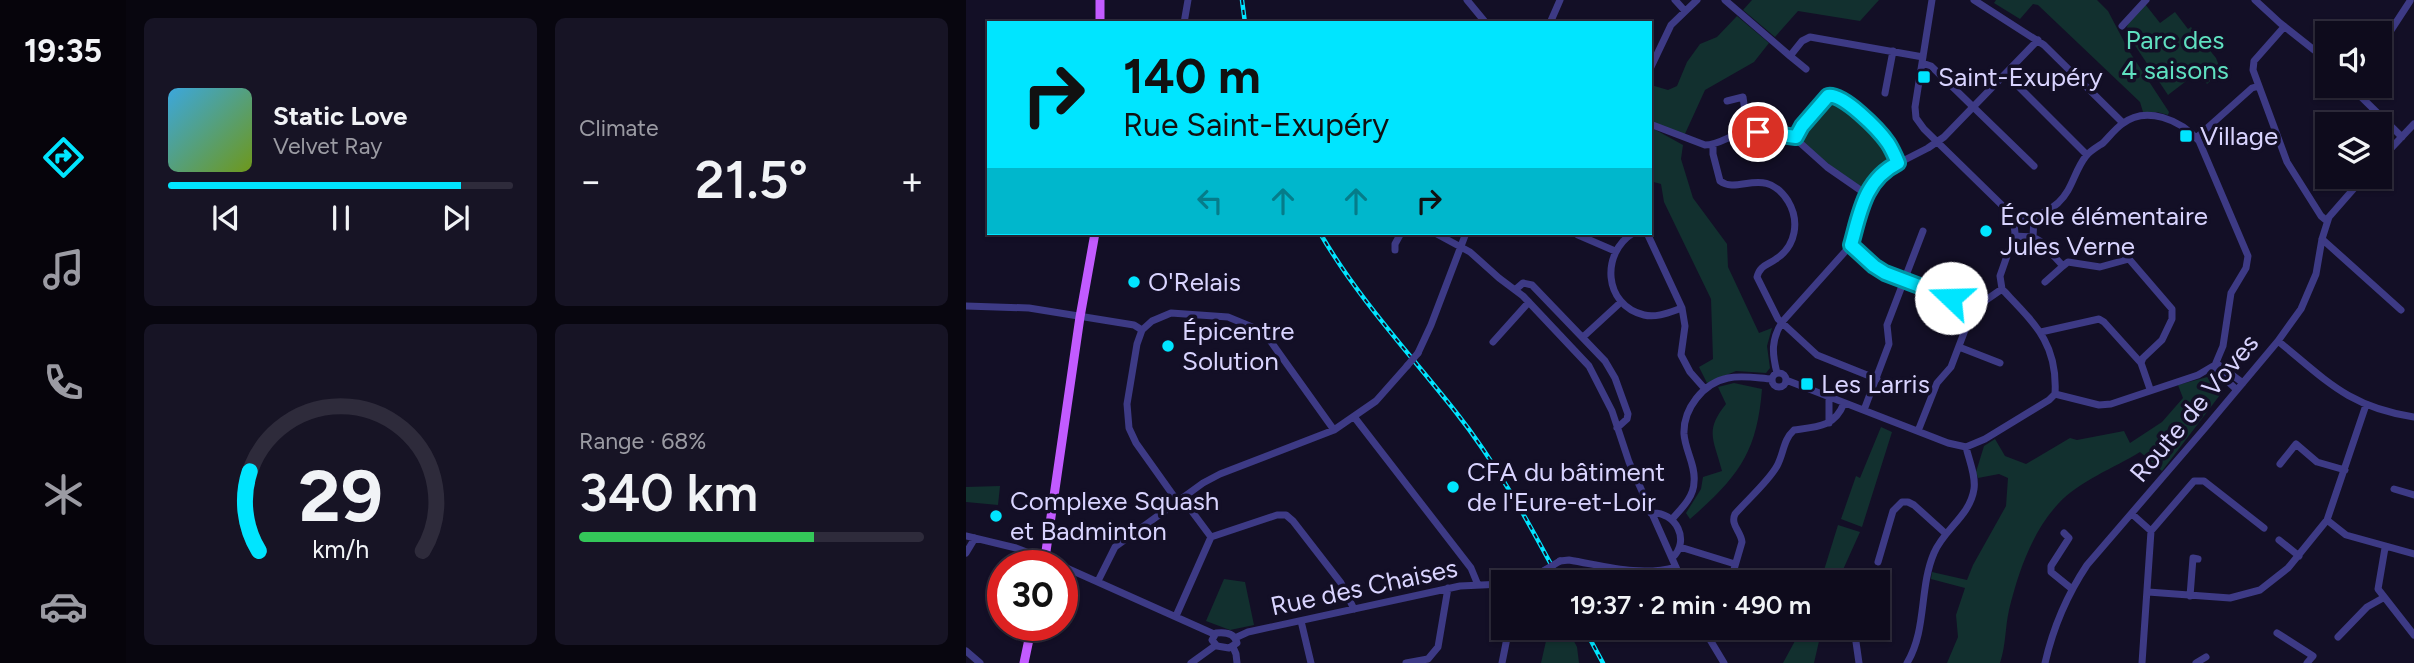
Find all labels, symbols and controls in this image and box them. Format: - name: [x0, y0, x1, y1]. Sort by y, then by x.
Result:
- map controls: [2315, 21, 2392, 189]
- button: sound: [2315, 21, 2392, 98]
- park label: Parc des 4 saisons: [2121, 24, 2229, 86]
- text: 19:35: [24, 32, 102, 70]
- text: 140 m: [1123, 46, 1261, 105]
- icon: right: [1008, 49, 1099, 140]
- place label: Saint-Exupéry: [1938, 61, 2103, 93]
- marker: Saint-Exupéry: [1916, 69, 1932, 85]
- text: Static Love: [273, 100, 407, 132]
- pin: [1728, 102, 1788, 162]
- text: Rue Saint-Exupéry: [1123, 106, 1389, 144]
- button: layers: [2315, 112, 2392, 189]
- icon: arrive: [1739, 113, 1777, 151]
- text: Climate: [579, 114, 658, 142]
- place label: Village: [2200, 120, 2278, 152]
- marker: Village: [2178, 128, 2194, 144]
- text: Velvet Ray: [273, 132, 382, 160]
- icon: directions: [39, 133, 88, 182]
- text: 21.5°: [695, 149, 808, 211]
- text: −: [579, 158, 603, 204]
- text: +: [900, 158, 924, 204]
- icon: left: [1191, 182, 1229, 220]
- icon: ahead: [1264, 182, 1302, 220]
- icon: ahead: [1337, 182, 1375, 220]
- icon: right: [1410, 182, 1448, 220]
- icon: previous: [207, 199, 245, 237]
- icon: pause: [322, 199, 360, 237]
- icon: next: [437, 199, 475, 237]
- place label: École élémentaire Jules Verne: [2000, 200, 2208, 262]
- marker: École élémentaire Jules Verne: [1978, 223, 1994, 239]
- icon: music: [39, 245, 88, 294]
- position arrow: [1914, 261, 1988, 335]
- place label: O'Relais: [1148, 266, 1241, 298]
- marker: O'Relais: [1126, 274, 1142, 290]
- place label: Épicentre Solution: [1182, 315, 1294, 377]
- street label: Route de Voves: [2123, 327, 2265, 489]
- marker: Épicentre Solution: [1160, 338, 1176, 354]
- icon: phone: [39, 358, 88, 407]
- place label: Les Larris: [1821, 368, 1930, 400]
- marker: Les Larris: [1799, 376, 1815, 392]
- text: Range · 68%: [579, 427, 706, 455]
- text: 29: [298, 452, 383, 539]
- place label: CFA du bâtiment de l'Eure-et-Loir: [1467, 456, 1665, 518]
- text: 340 km: [579, 462, 758, 524]
- icon: climate: [39, 470, 88, 519]
- marker: CFA du bâtiment de l'Eure-et-Loir: [1445, 479, 1461, 495]
- place label: Complexe Squash et Badminton: [1010, 485, 1219, 547]
- marker: Complexe Squash et Badminton: [988, 508, 1004, 524]
- text: km/h: [312, 533, 369, 563]
- speed limit sign: 30: [987, 550, 1078, 641]
- street label: Rue des Chaises: [1268, 552, 1460, 622]
- icon: car: [39, 582, 88, 631]
- text: 19:37 · 2 min · 490 m: [1570, 589, 1811, 621]

